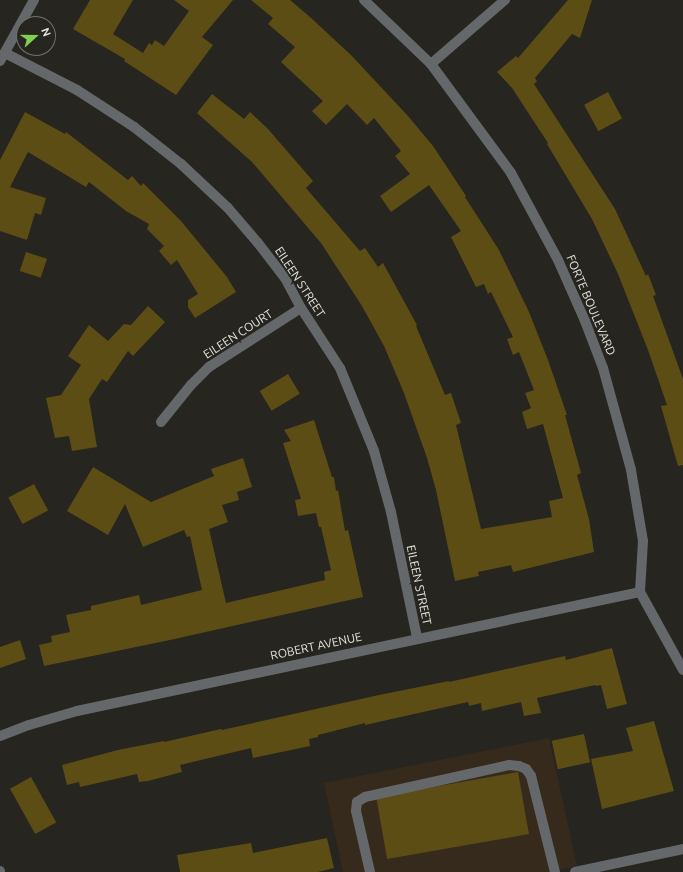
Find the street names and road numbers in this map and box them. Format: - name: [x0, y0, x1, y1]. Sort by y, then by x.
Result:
- street label: EILEEN STREET: [272, 244, 328, 320]
- street label: FORTE BOULEVARD: [563, 252, 619, 358]
- street label: EILEEN COURT: [201, 306, 275, 362]
- street label: EILEEN STREET: [404, 544, 434, 626]
- street label: ROBERT AVENUE: [269, 629, 363, 663]

